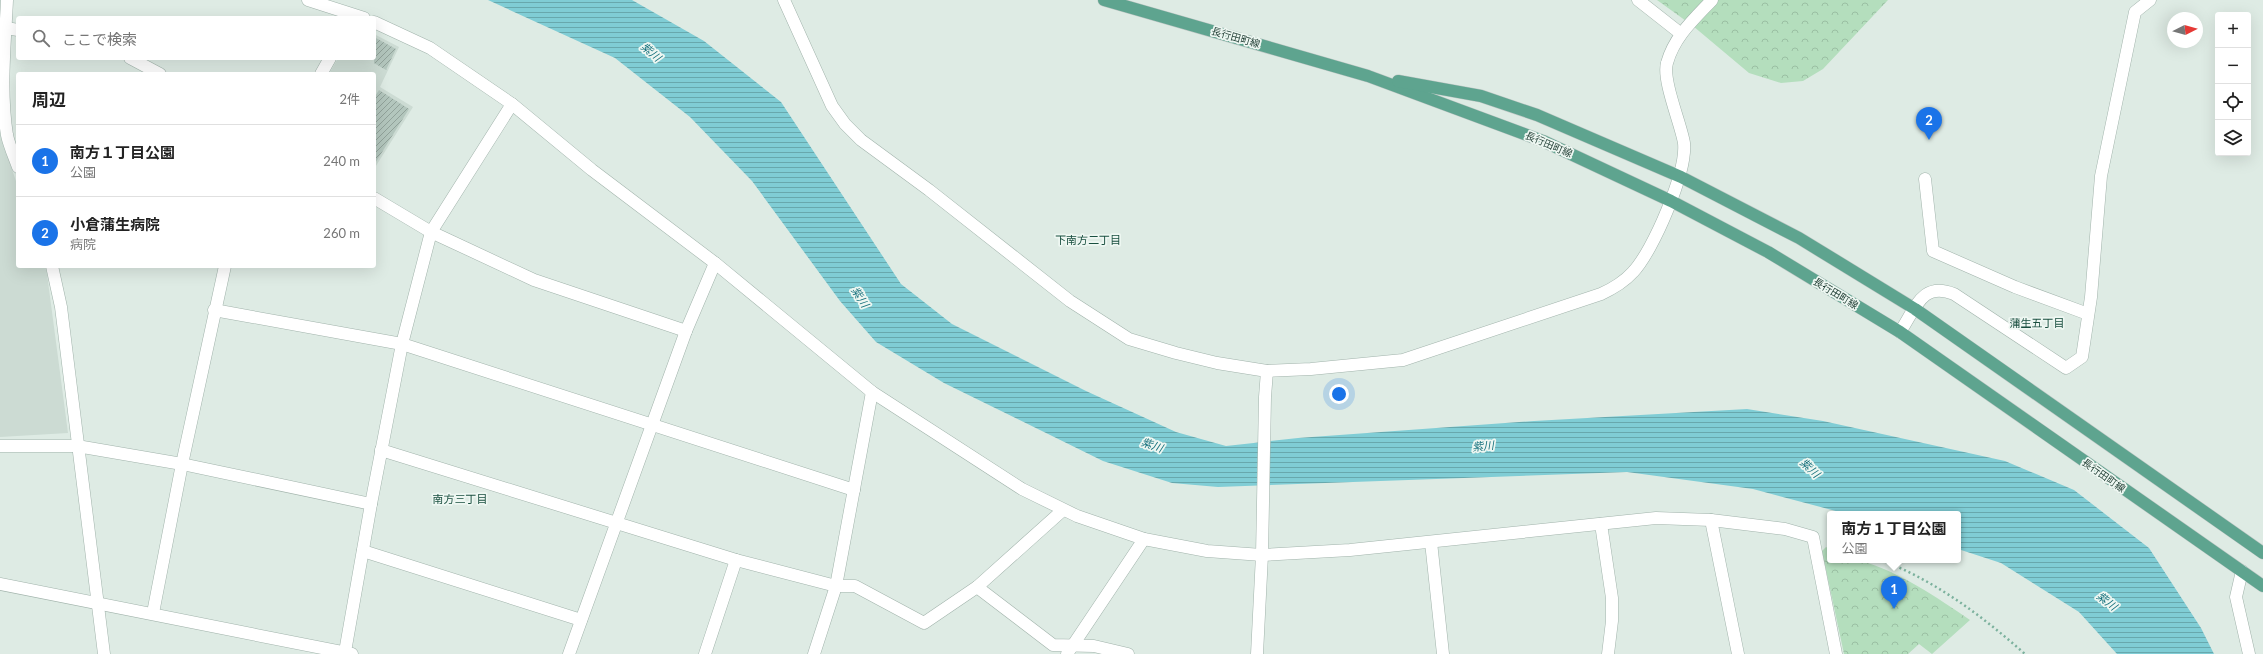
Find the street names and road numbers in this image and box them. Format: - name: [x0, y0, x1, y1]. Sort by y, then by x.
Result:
- street label: 長行田町線: [1210, 24, 1262, 50]
- street label: 長行田町線: [1524, 129, 1574, 159]
- street label: 長行田町線: [1811, 275, 1861, 311]
- street label: 長行田町線: [2080, 456, 2128, 494]

